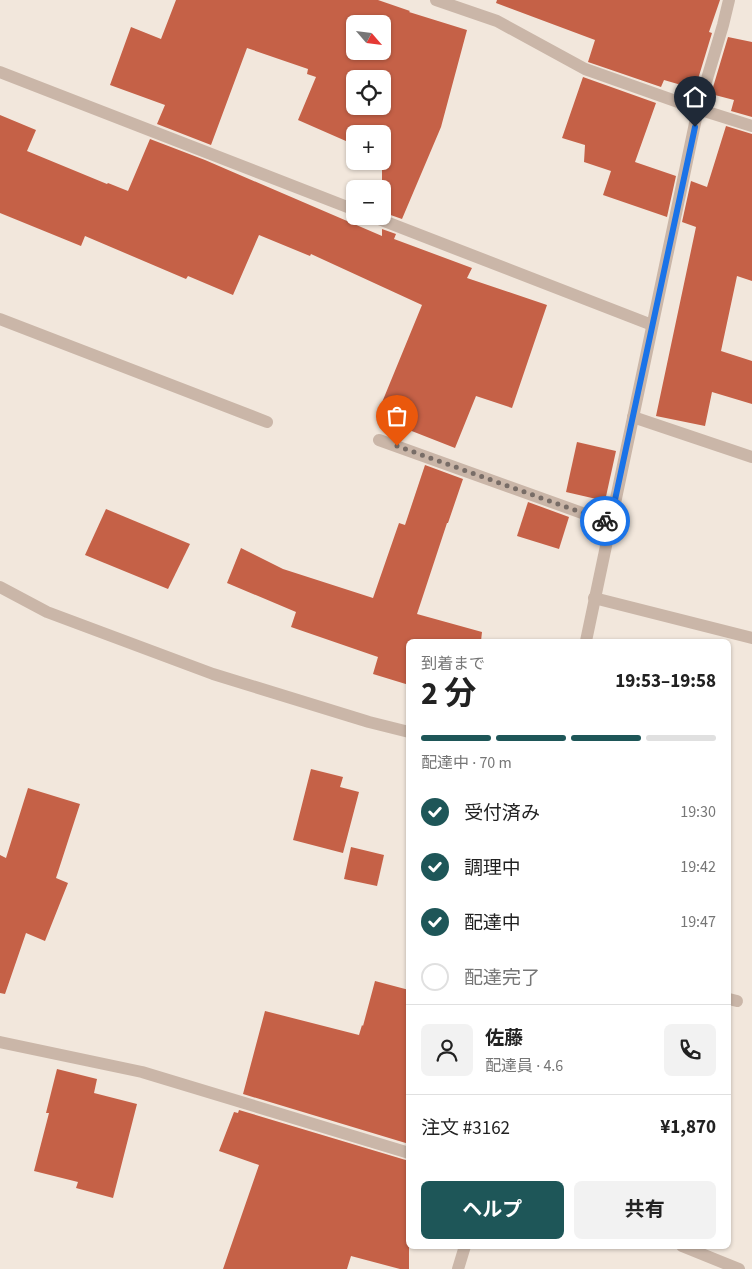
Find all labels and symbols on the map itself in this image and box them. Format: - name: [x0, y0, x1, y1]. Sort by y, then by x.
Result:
- north arrow: [346, 15, 391, 60]
- pin: [674, 76, 716, 127]
- pin: [376, 395, 418, 446]
- courier: [580, 496, 630, 546]

